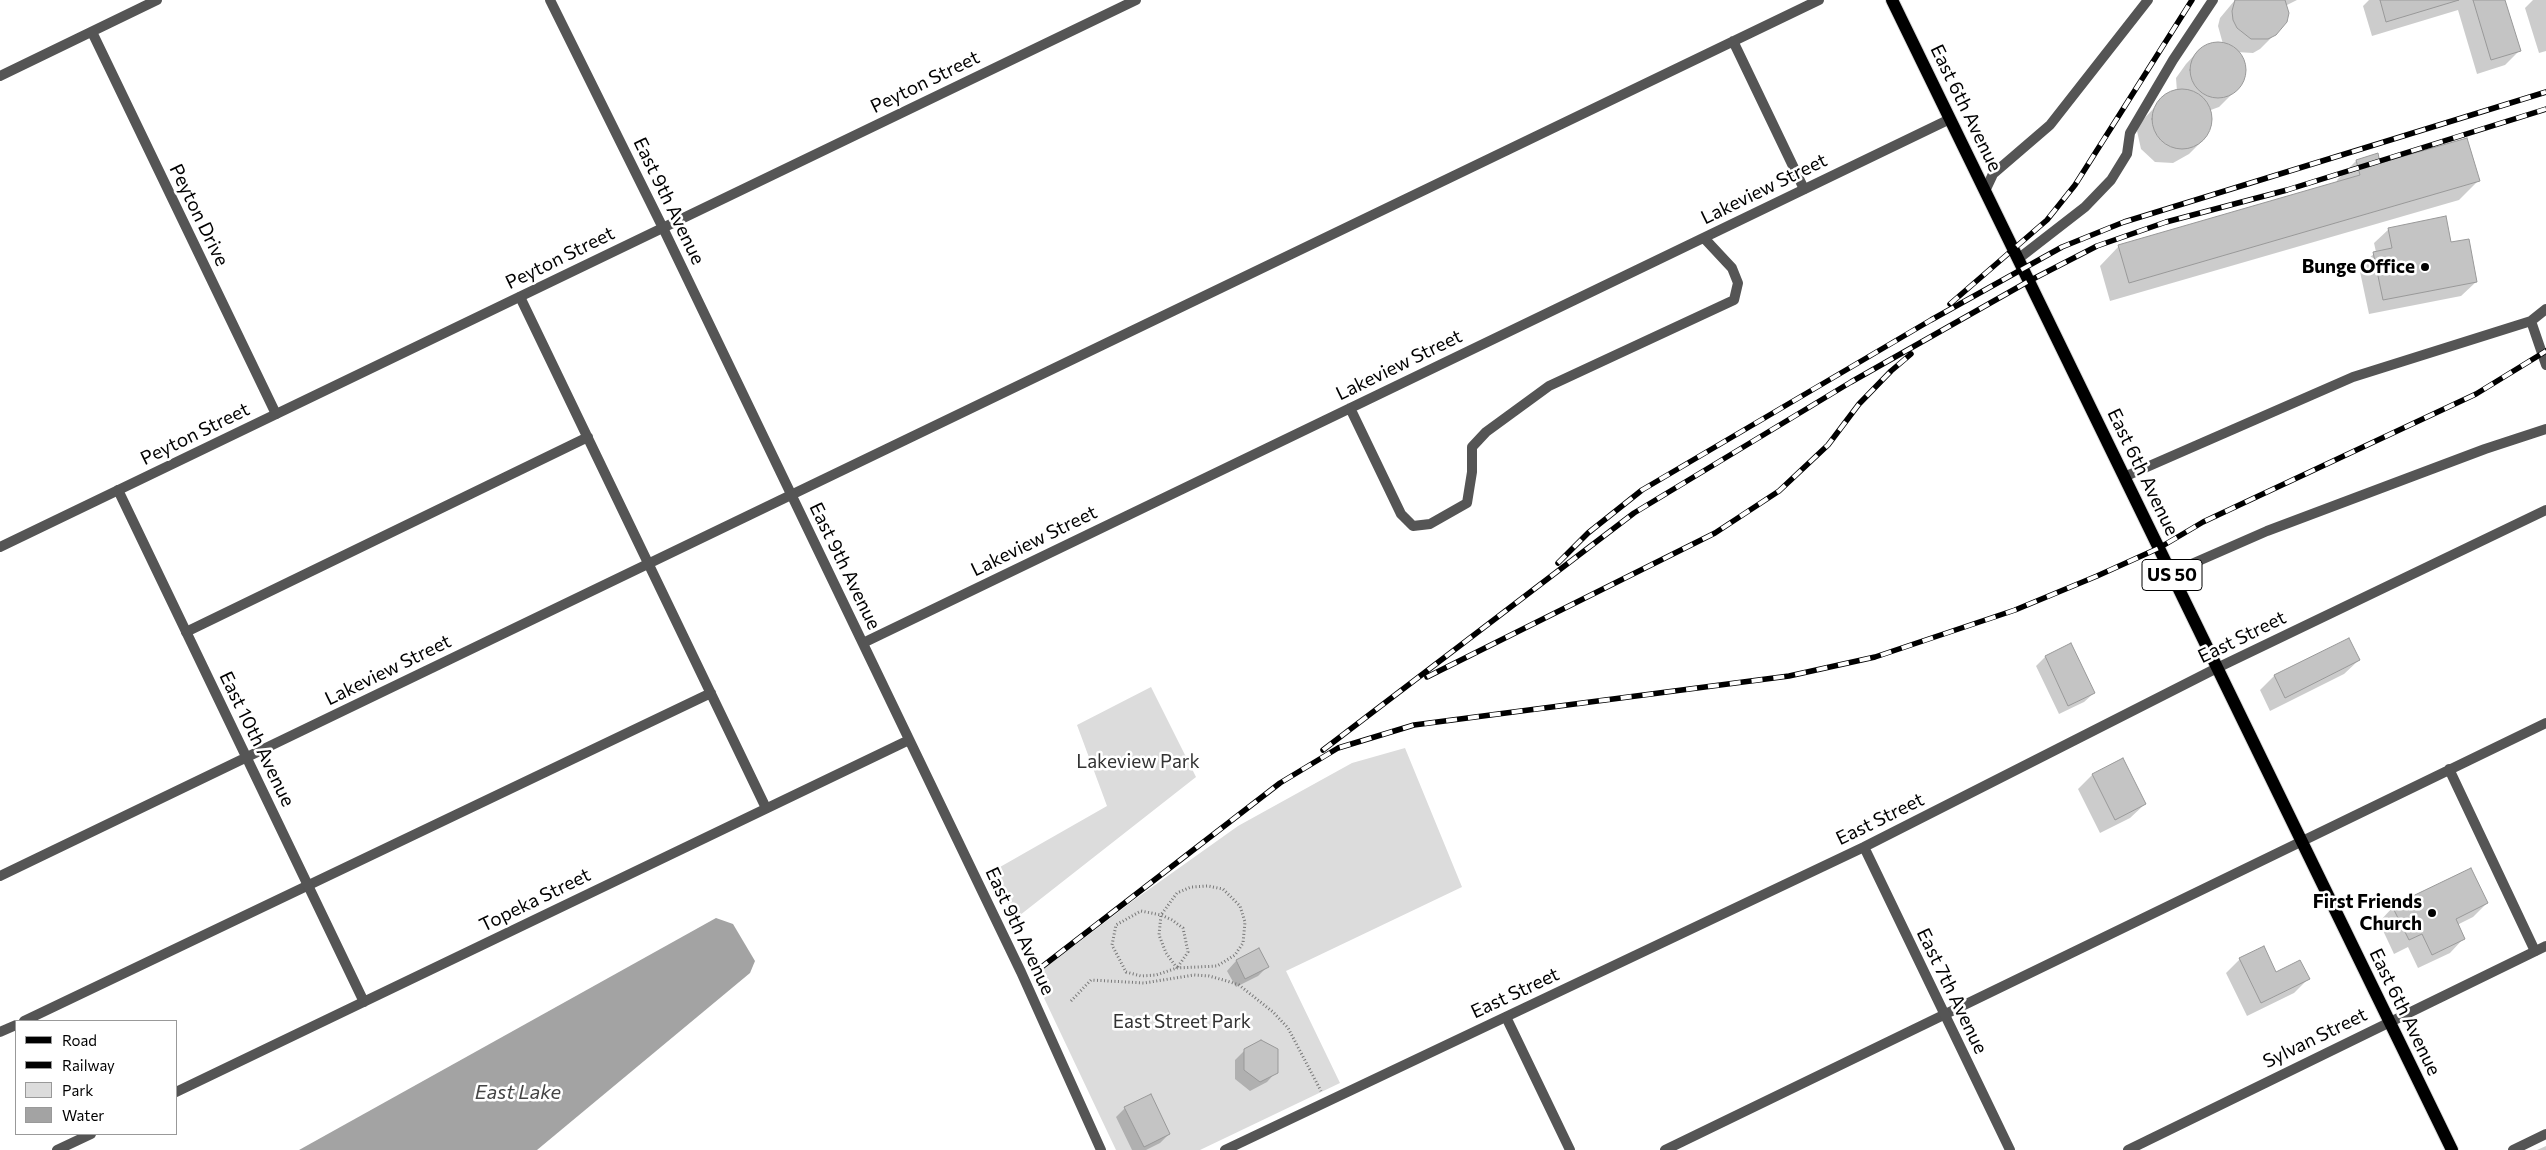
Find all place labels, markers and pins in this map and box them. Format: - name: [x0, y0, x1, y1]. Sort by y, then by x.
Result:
- place label: Bunge Office: [2302, 256, 2415, 278]
- marker: Bunge Office: [2419, 261, 2431, 273]
- place label: First Friends Church: [2313, 891, 2422, 935]
- marker: First Friends Church: [2426, 907, 2438, 919]

